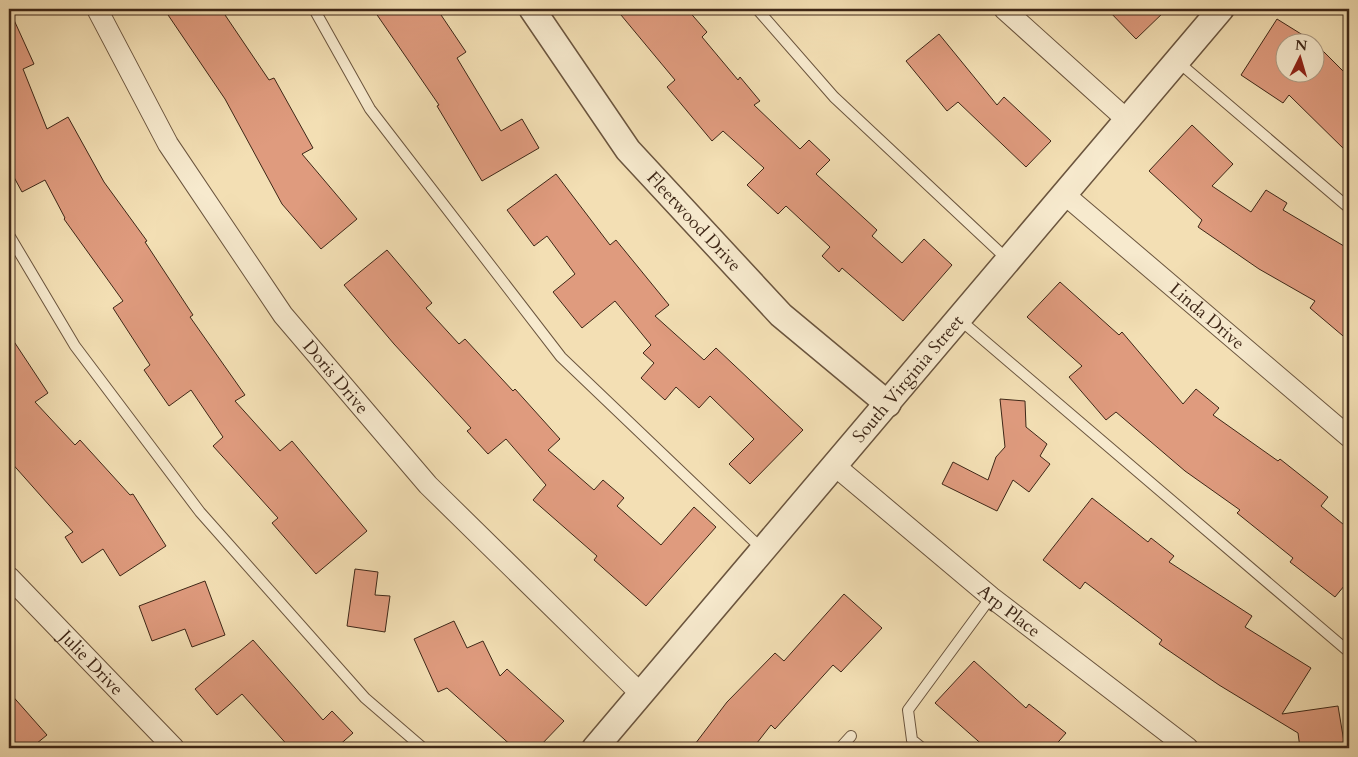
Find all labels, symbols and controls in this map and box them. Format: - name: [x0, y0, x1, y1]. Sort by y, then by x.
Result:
- north arrow: [1276, 32, 1326, 82]
- text: N: [1294, 36, 1308, 56]
- street label: Fleetwood Drive: [641, 166, 747, 278]
- street label: Linda Drive: [1164, 277, 1250, 356]
- street label: South Virginia Street: [847, 310, 970, 448]
- street label: Doris Drive: [297, 335, 374, 420]
- street label: Arp Place: [972, 579, 1046, 644]
- street label: Julie Drive: [52, 623, 129, 701]

